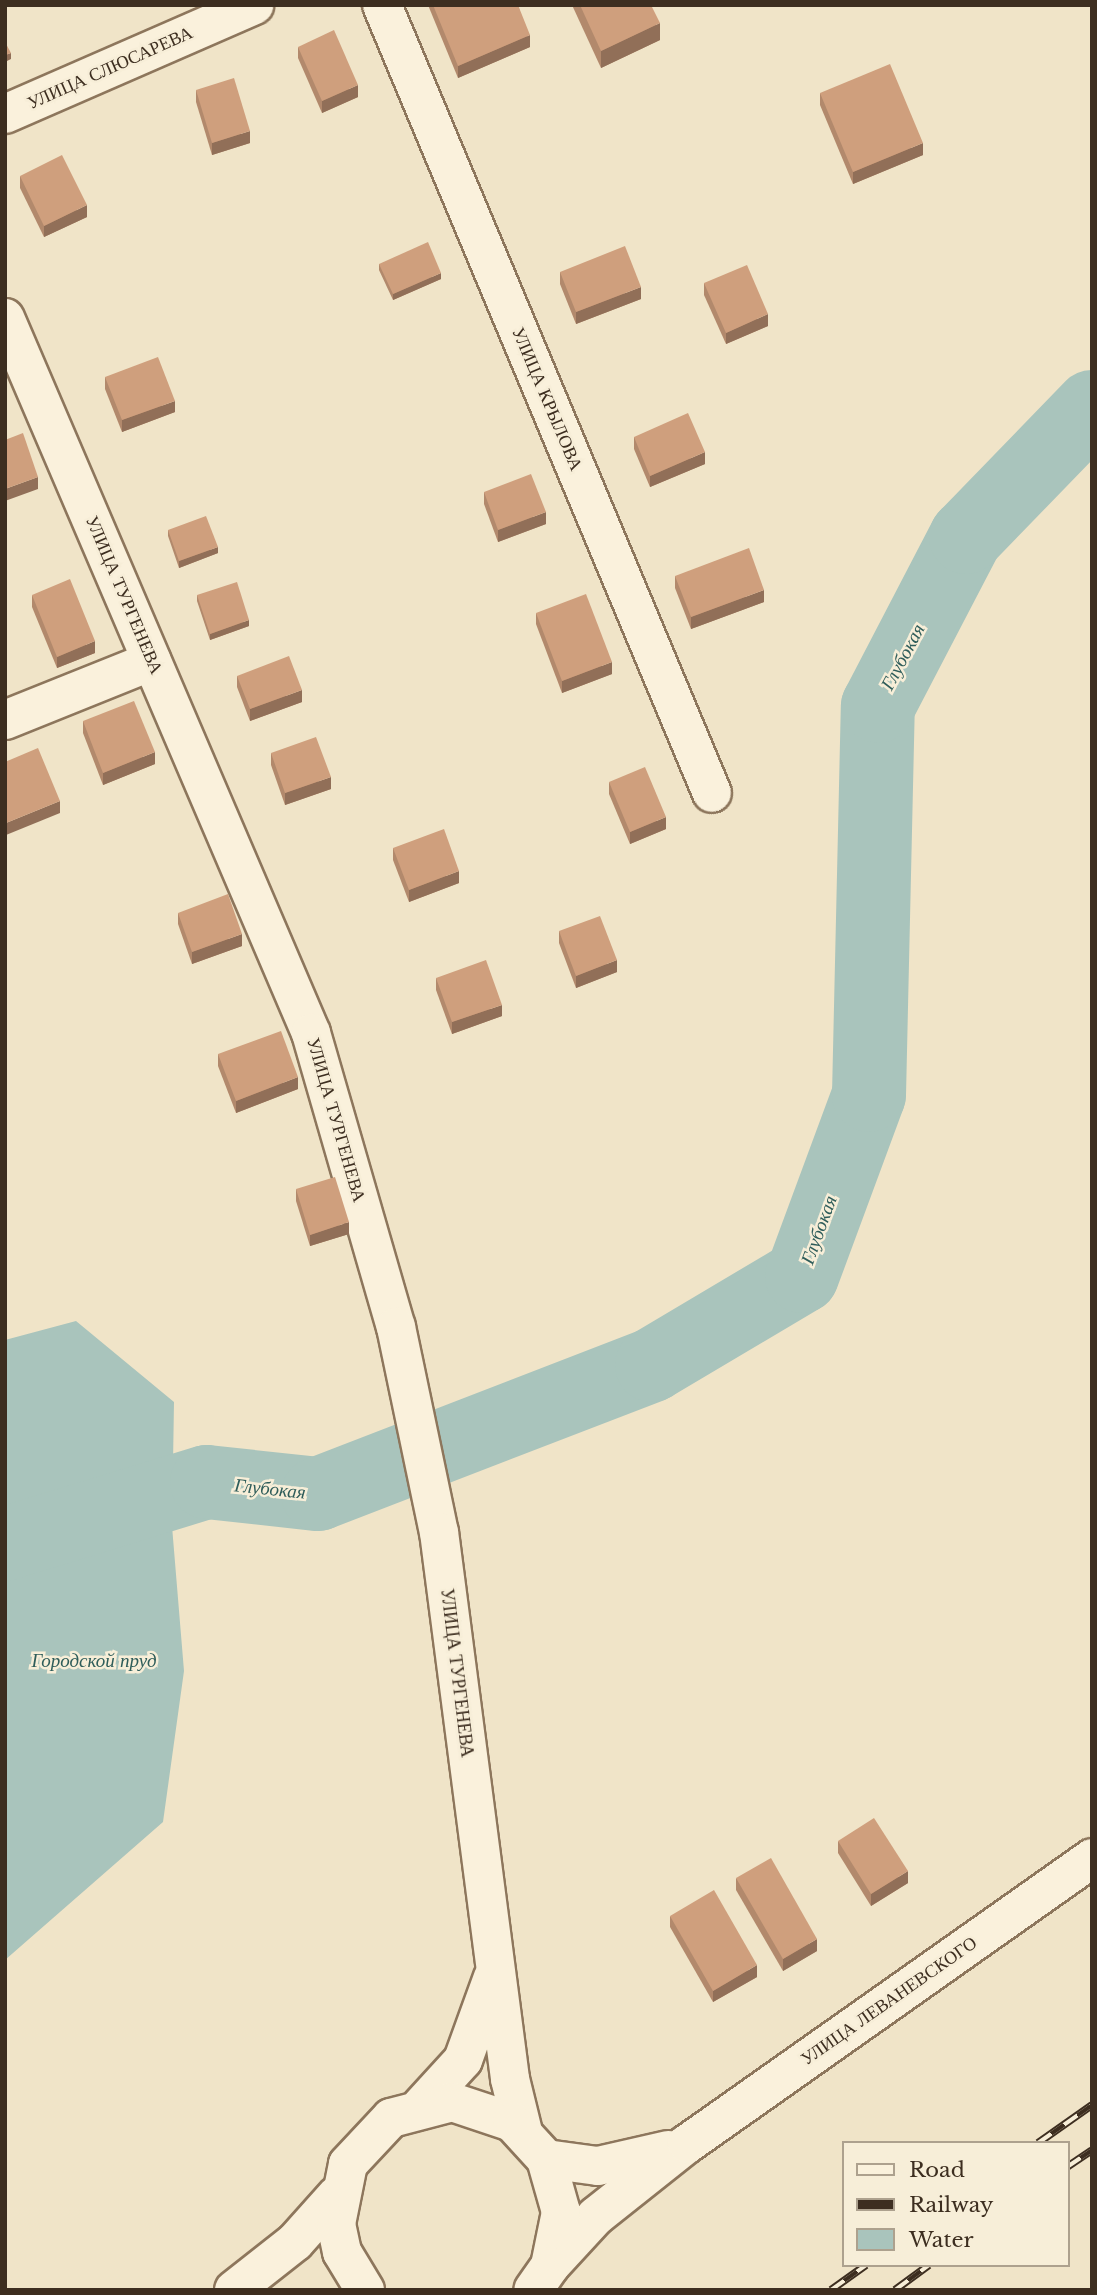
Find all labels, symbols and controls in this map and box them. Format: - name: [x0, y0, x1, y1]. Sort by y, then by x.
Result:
- street label: УЛИЦА СЛЮСАРЕВА: [24, 22, 196, 114]
- street label: УЛИЦА КРЫЛОВА: [507, 324, 587, 474]
- street label: УЛИЦА ТУРГЕНЕВА: [81, 512, 167, 678]
- water label: Глубокая: [876, 620, 930, 694]
- street label: УЛИЦА ТУРГЕНЕВА: [302, 1035, 370, 1205]
- water label: Глубокая: [796, 1192, 842, 1268]
- water label: Глубокая: [233, 1474, 307, 1504]
- street label: УЛИЦА ТУРГЕНЕВА: [436, 1587, 478, 1759]
- water label: Городской пруд: [31, 1650, 157, 1672]
- street label: УЛИЦА ЛЕВАНЕВСКОГО: [797, 1932, 981, 2070]
- legend: [842, 2141, 1069, 2267]
- text: Road: [909, 2157, 965, 2183]
- text: Railway: [909, 2192, 993, 2218]
- text: Water: [909, 2227, 973, 2253]

